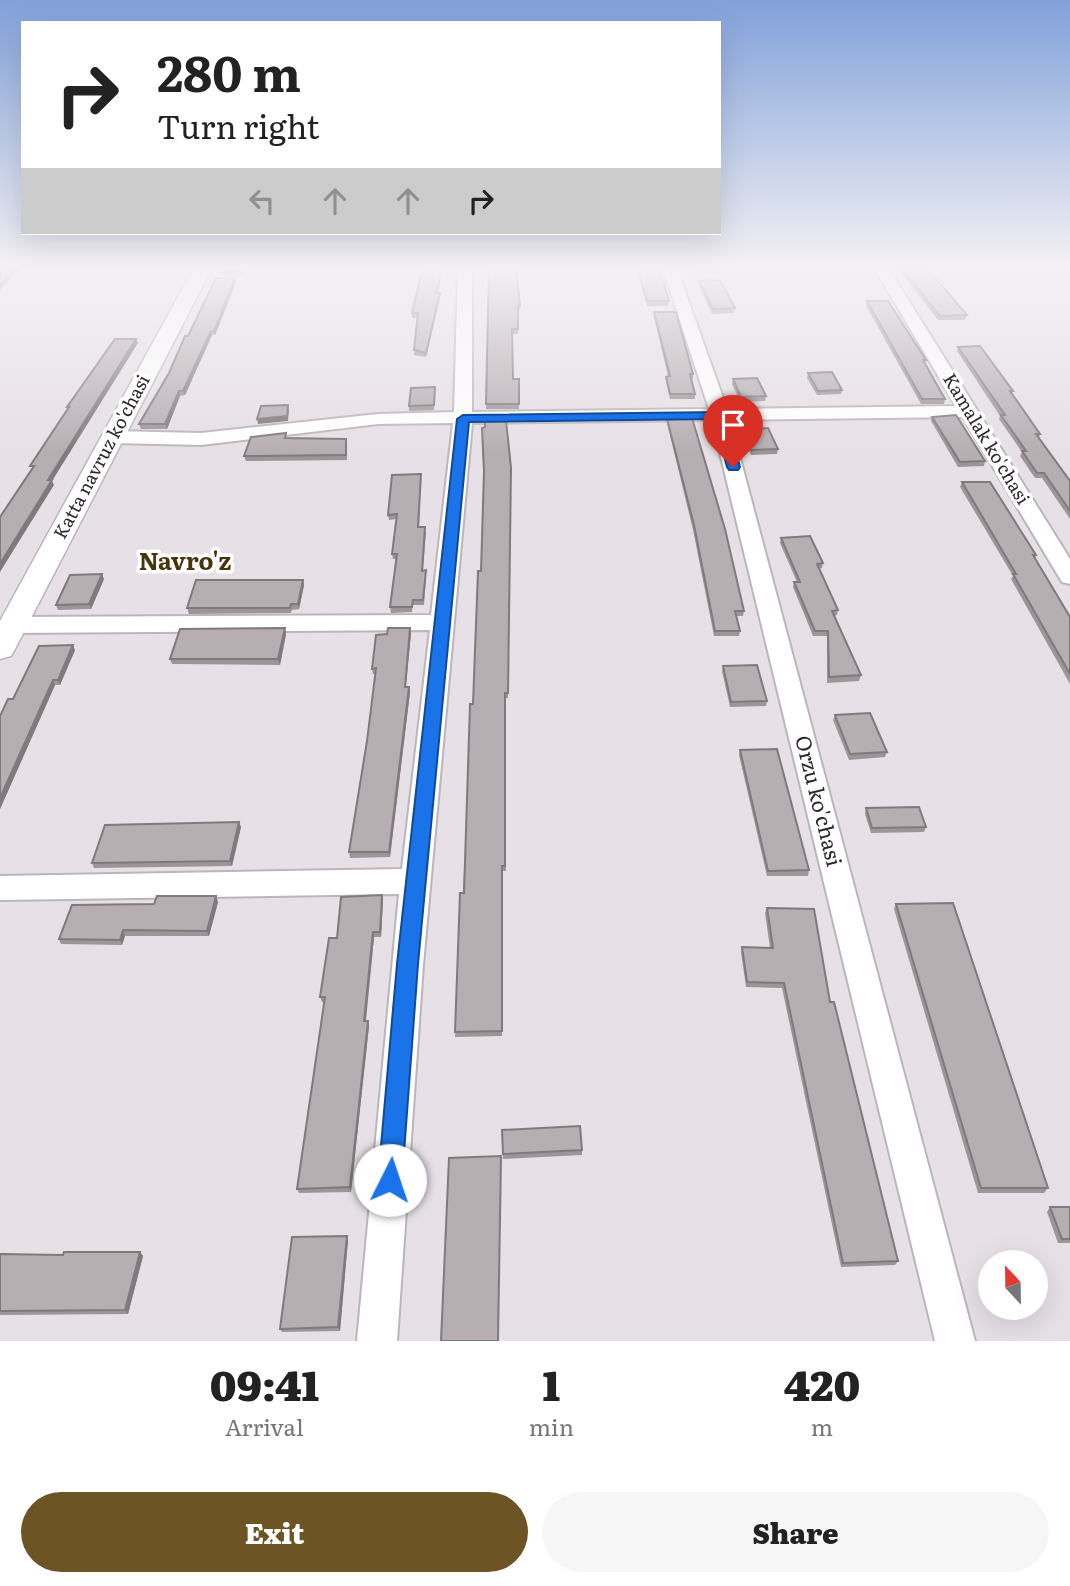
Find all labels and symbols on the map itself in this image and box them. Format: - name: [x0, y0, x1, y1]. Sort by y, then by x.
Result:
- street label: Kamalak ko'chasi: [937, 367, 1037, 509]
- street label: Katta navruz ko'chasi: [46, 369, 156, 543]
- pin: [703, 395, 763, 467]
- district label: Navro'z: [139, 542, 231, 577]
- street label: Orzu ko'chasi: [789, 732, 852, 869]
- position arrow: [353, 1143, 427, 1217]
- north arrow: [978, 1250, 1048, 1320]

